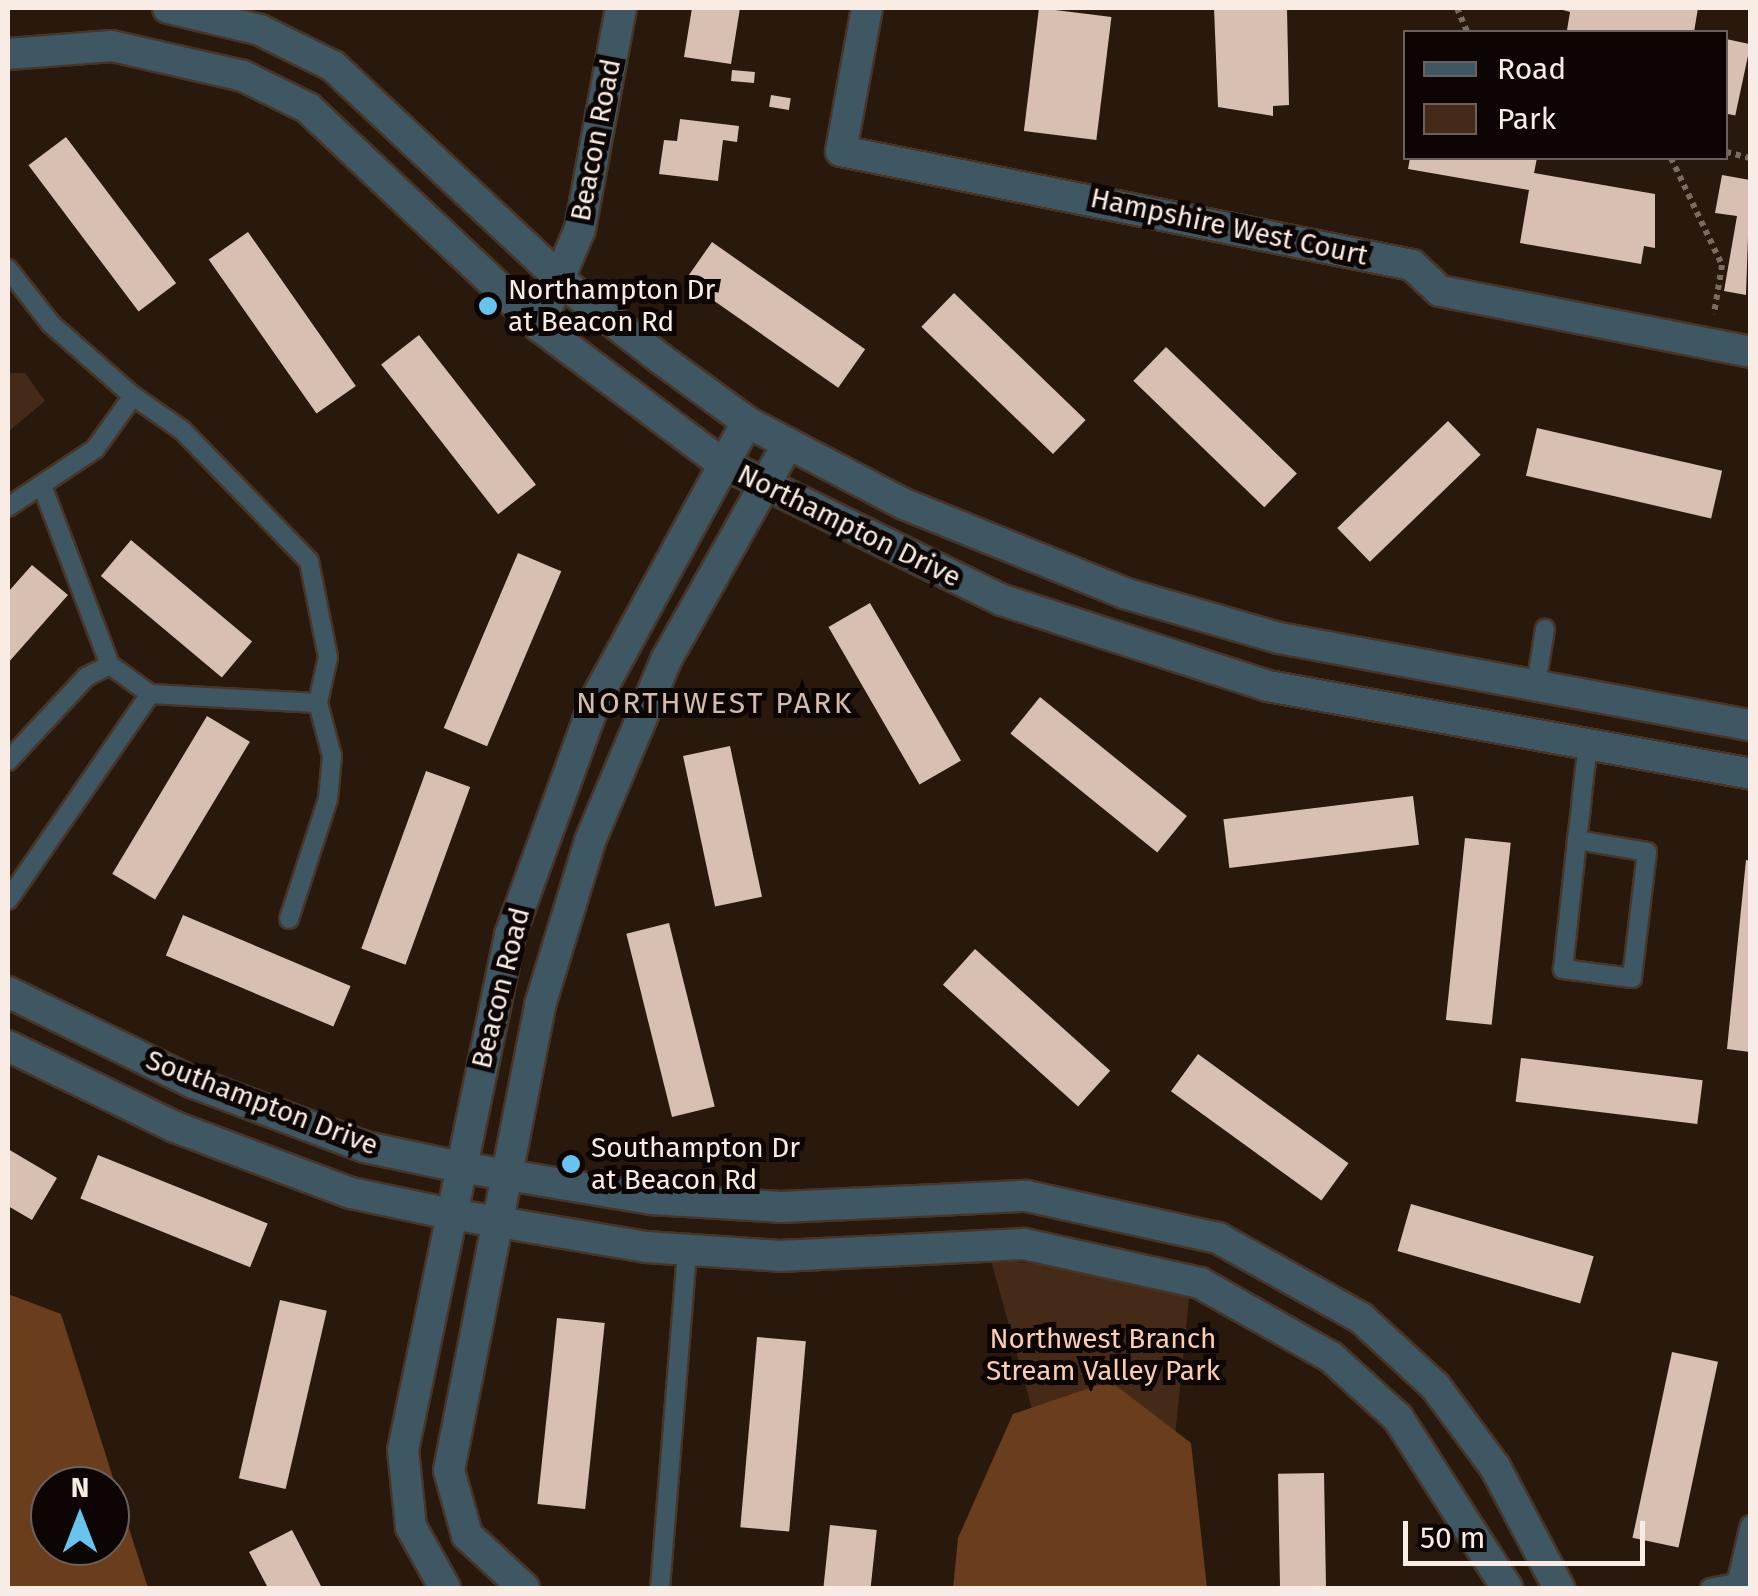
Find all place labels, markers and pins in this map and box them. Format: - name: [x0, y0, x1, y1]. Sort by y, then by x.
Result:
- place label: Northampton Dr at Beacon Rd: [508, 273, 715, 339]
- marker: Northampton Dr at Beacon Rd: [477, 295, 499, 317]
- place label: Southampton Dr at Beacon Rd: [591, 1131, 800, 1197]
- marker: Southampton Dr at Beacon Rd: [560, 1153, 582, 1175]

